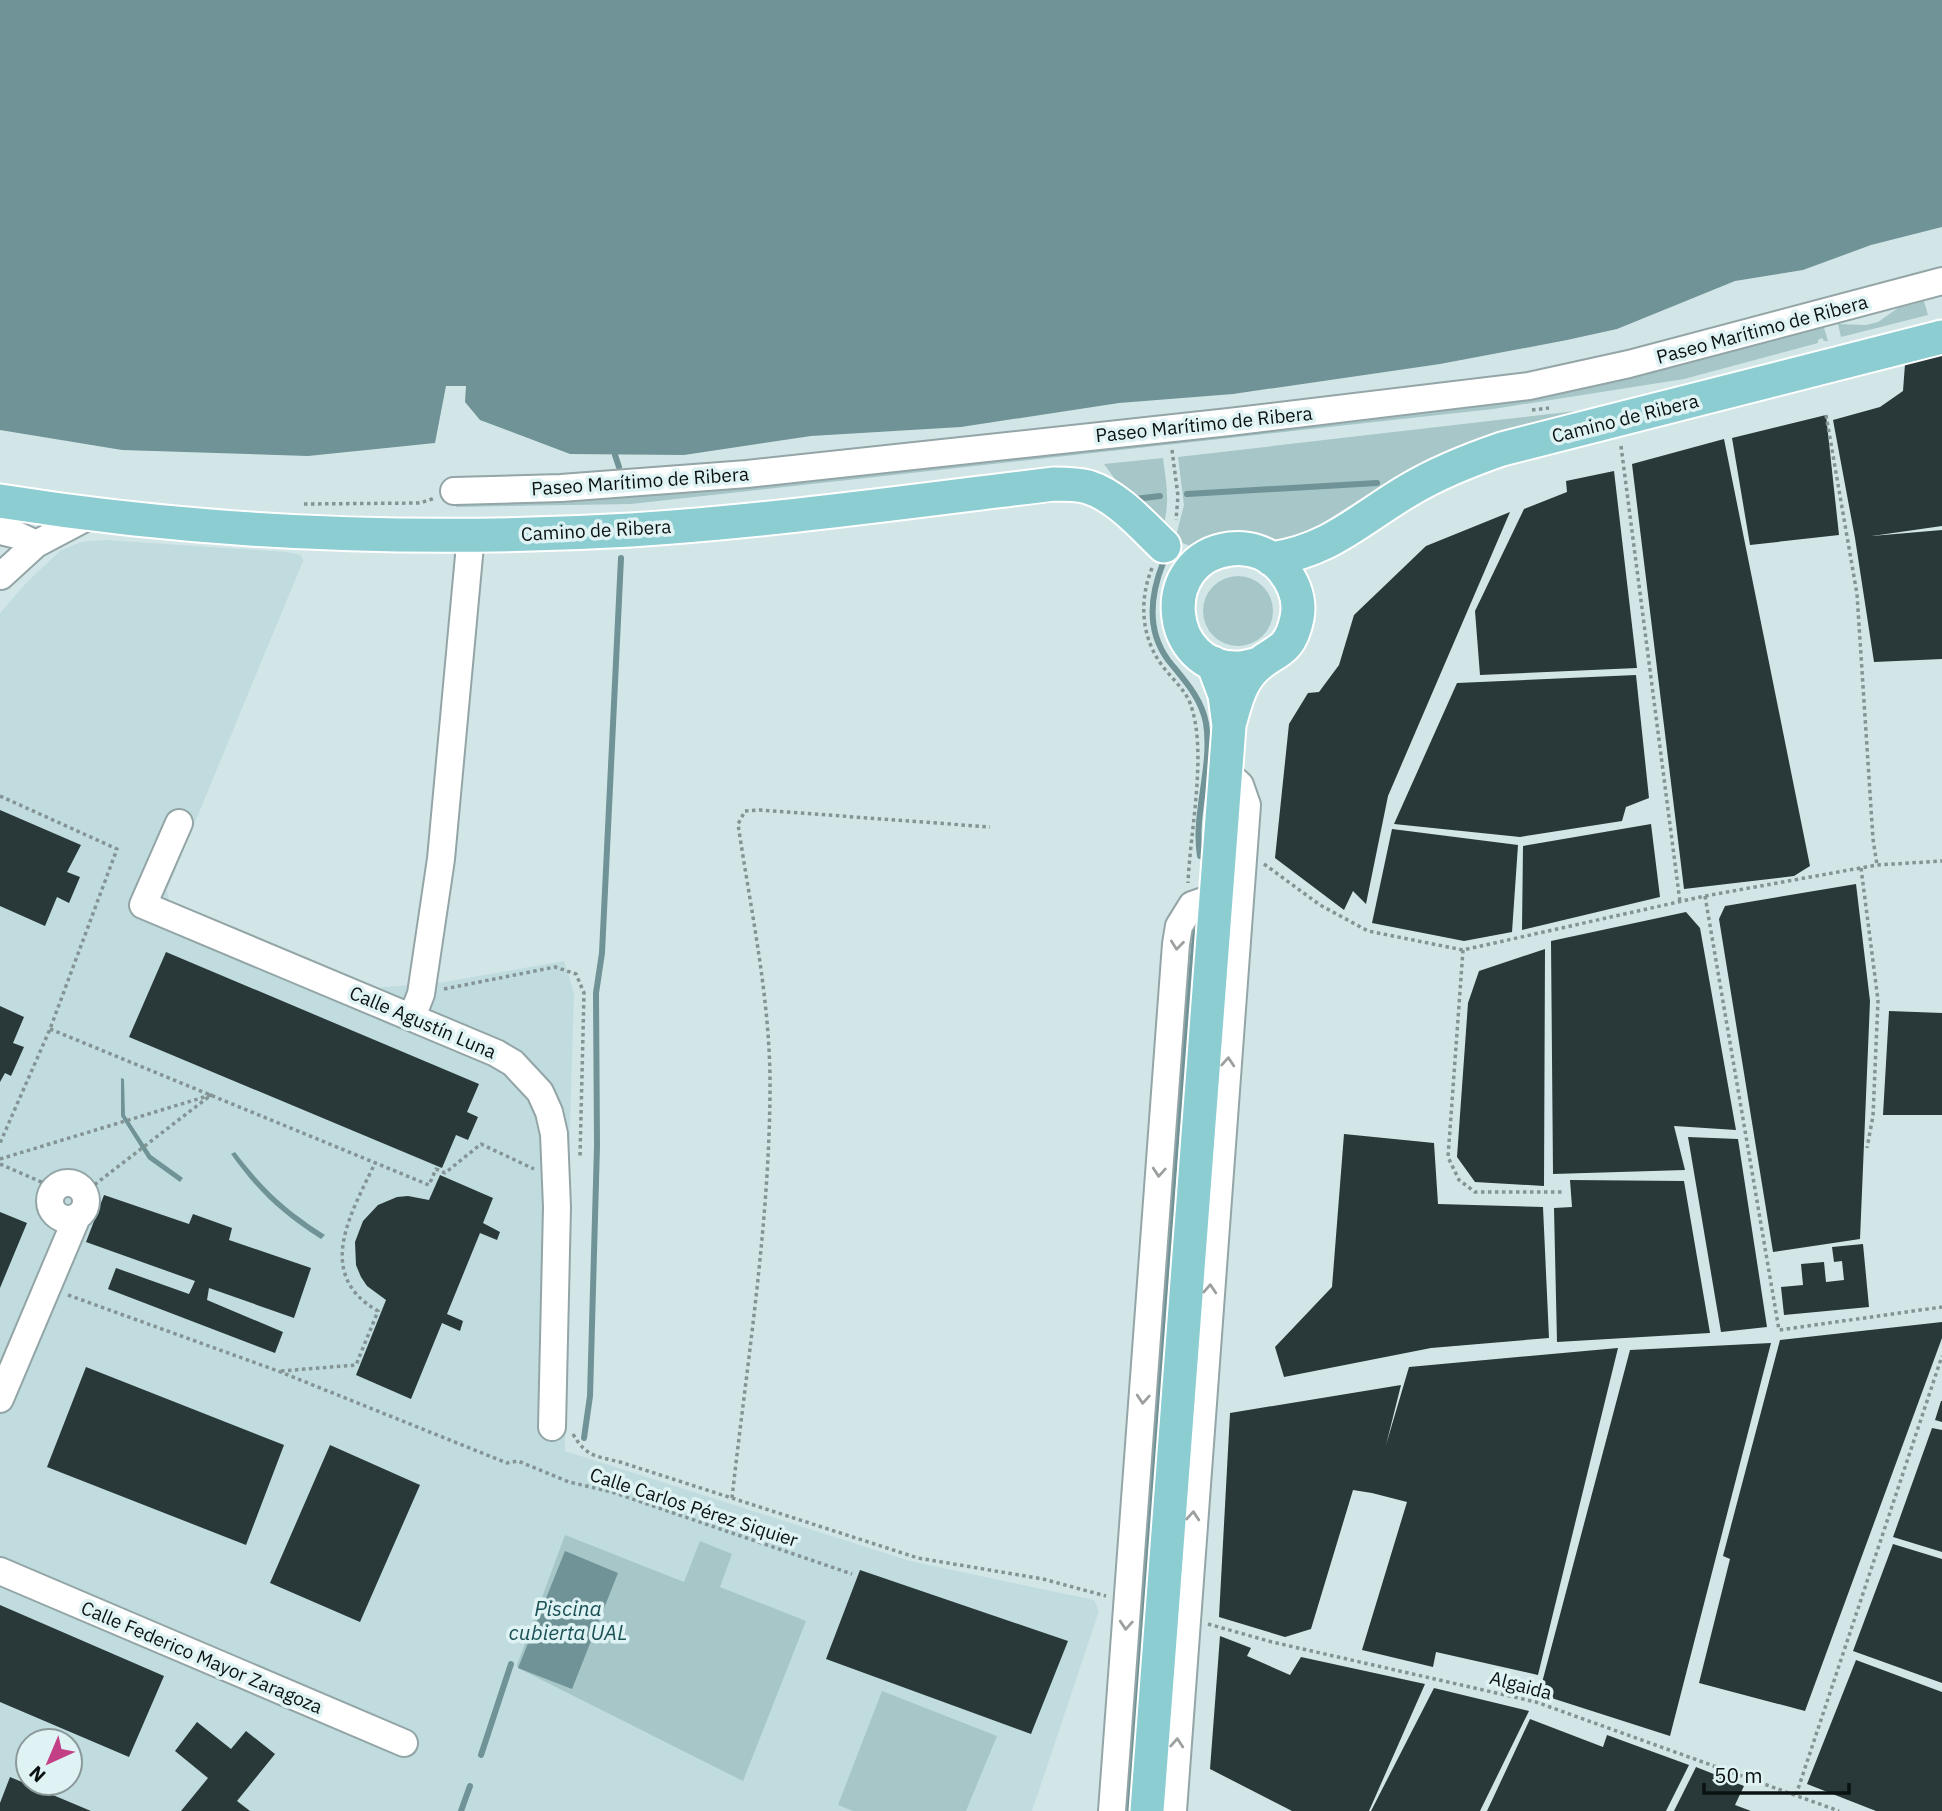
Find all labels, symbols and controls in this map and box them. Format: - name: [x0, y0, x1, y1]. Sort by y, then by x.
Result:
- street label: Paseo Marítimo de Ribera: [1654, 289, 1870, 369]
- street label: Camino de Ribera: [1549, 388, 1701, 448]
- street label: Paseo Marítimo de Ribera: [1094, 401, 1314, 447]
- street label: Paseo Marítimo de Ribera: [530, 461, 750, 501]
- street label: Camino de Ribera: [520, 514, 672, 546]
- one-way arrow: [1169, 939, 1184, 951]
- street label: Calle Agustín Luna: [346, 980, 500, 1064]
- one-way arrow: [1220, 1056, 1235, 1067]
- one-way arrow: [1152, 1166, 1167, 1177]
- one-way arrow: [1203, 1283, 1218, 1294]
- one-way arrow: [1136, 1393, 1151, 1404]
- street label: Calle Carlos Pérez Siquier: [587, 1462, 801, 1552]
- one-way arrow: [1185, 1510, 1200, 1521]
- water label: Piscina cubierta UAL: [509, 1594, 627, 1646]
- street label: Calle Federico Mayor Zaragoza: [78, 1595, 326, 1719]
- one-way arrow: [1119, 1620, 1134, 1631]
- street label: Algaida: [1487, 1665, 1555, 1705]
- north arrow: [14, 1727, 84, 1797]
- one-way arrow: [1170, 1737, 1185, 1748]
- scale bar: [1704, 1752, 1849, 1796]
- text: N: [24, 1761, 50, 1788]
- text: 50 m: [1714, 1761, 1763, 1789]

